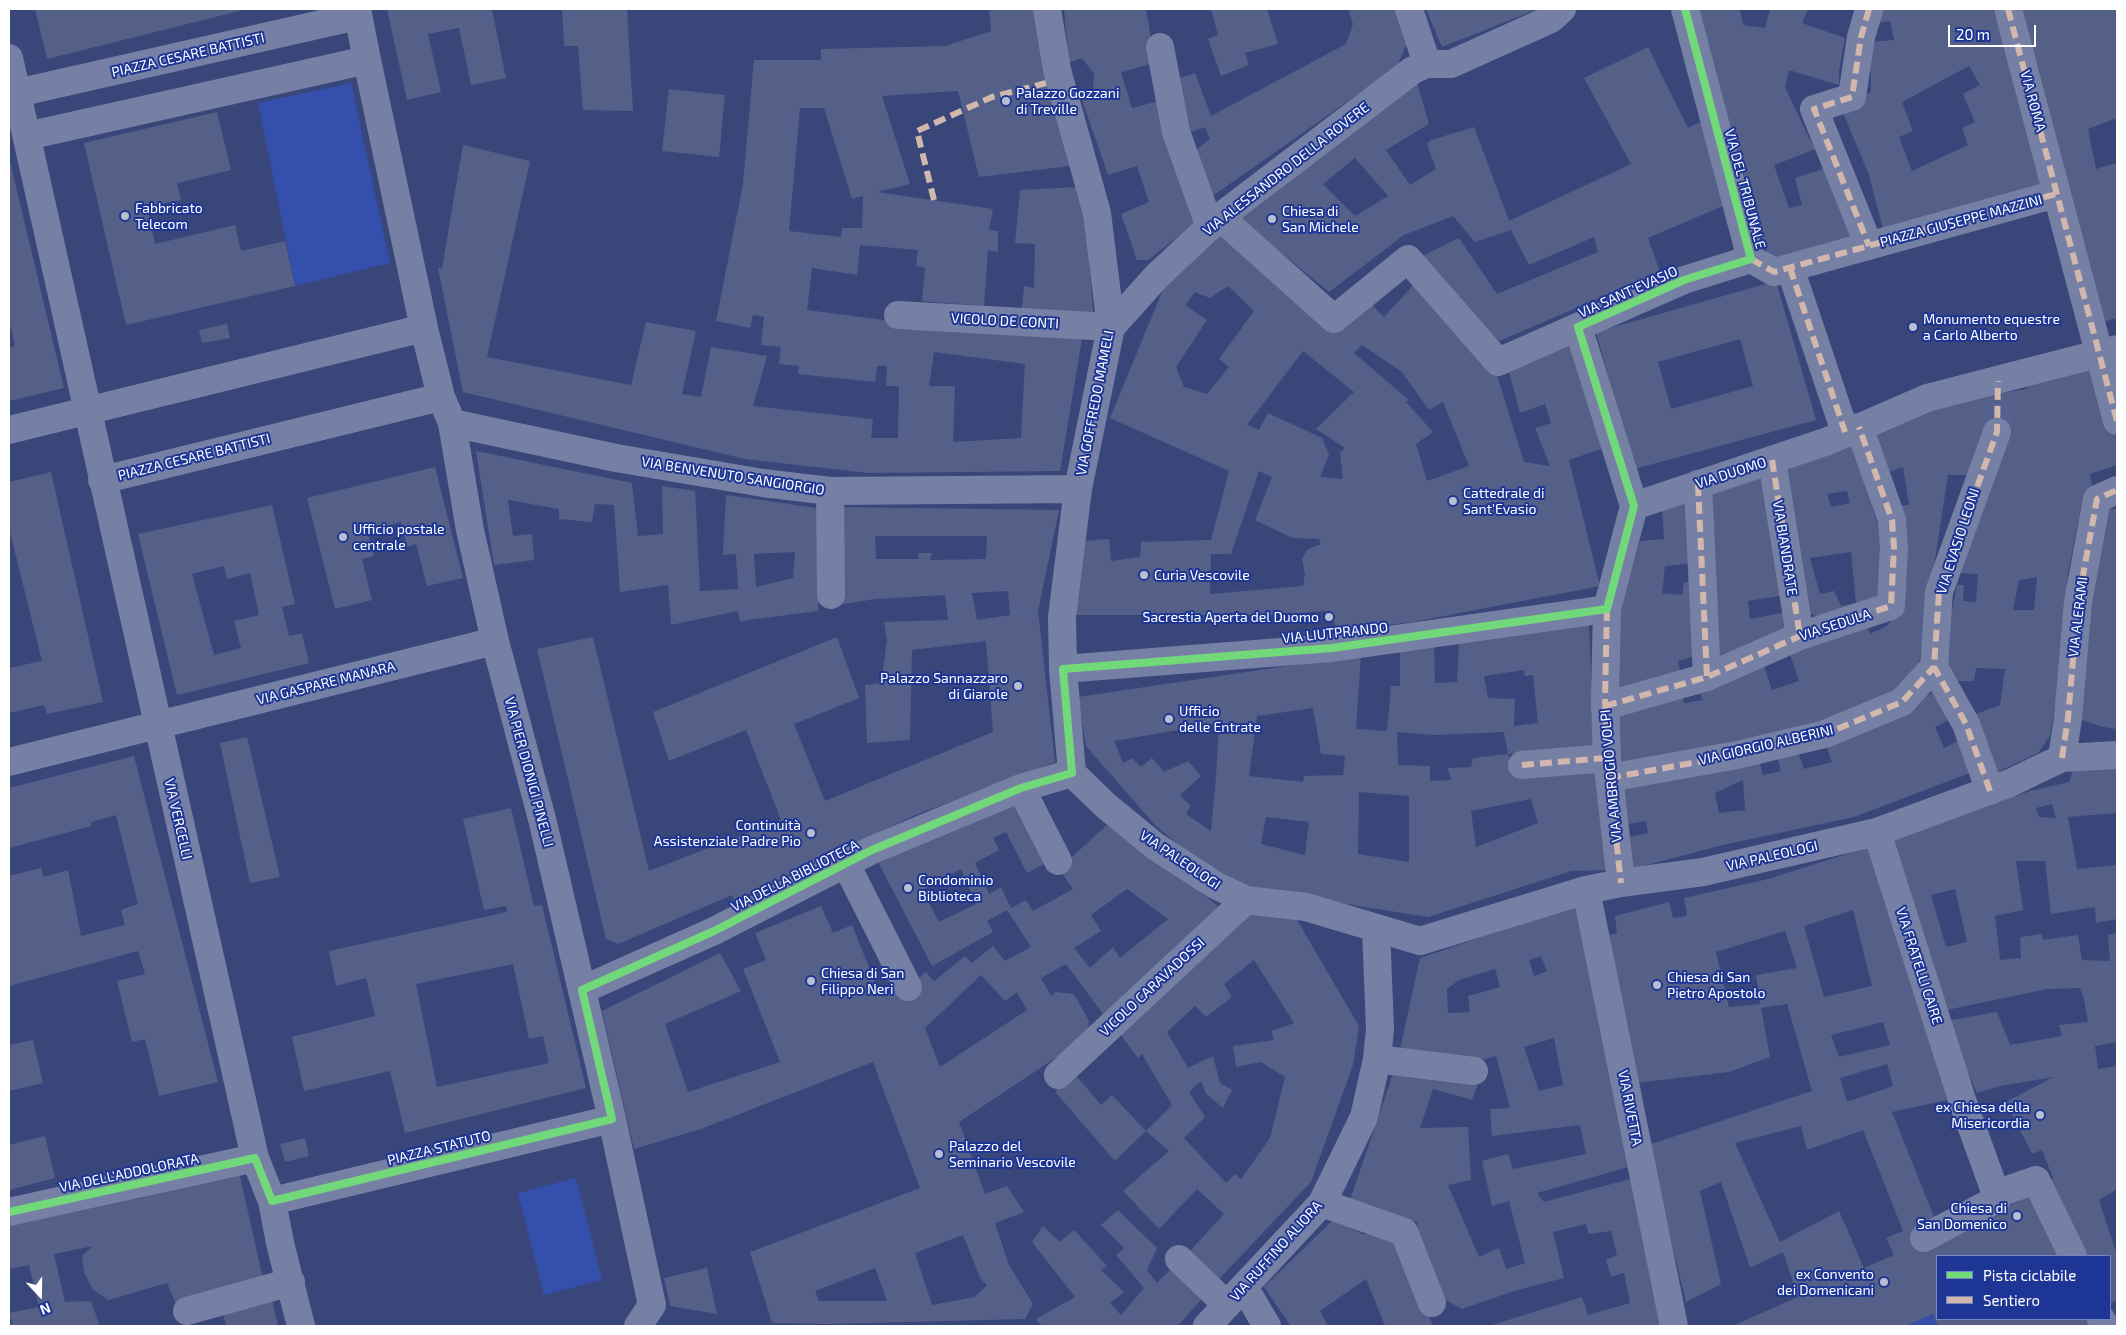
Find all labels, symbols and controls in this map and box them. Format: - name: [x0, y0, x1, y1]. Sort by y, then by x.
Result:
- scale bar: [1951, 15, 2038, 47]
- text: 20 m: [1956, 25, 1990, 43]
- street label: PIAZZA CESARE BATTISTI: [110, 29, 266, 81]
- street label: VIA ROMA: [2017, 68, 2049, 134]
- place label: Palazzo Gozzani di Treville: [1016, 85, 1119, 118]
- marker: Palazzo Gozzani di Treville: [1000, 95, 1012, 107]
- street label: VIA ALESSANDRO DELLA ROVERE: [1199, 99, 1373, 239]
- street label: VIA DEL TRIBUNALE: [1721, 127, 1769, 251]
- street label: PIAZZA GIUSEPPE MAZZINI: [1878, 191, 2044, 251]
- place label: Fabbricato Telecom: [135, 200, 203, 232]
- place label: Chiesa di San Michele: [1282, 203, 1359, 236]
- marker: Fabbricato Telecom: [119, 210, 131, 222]
- marker: Chiesa di San Michele: [1266, 213, 1278, 225]
- street label: VIA SANT'EVASIO: [1576, 263, 1680, 321]
- street label: VICOLO DE CONTI: [951, 310, 1059, 332]
- place label: Monumento equestre a Carlo Alberto: [1923, 311, 2060, 344]
- marker: Monumento equestre a Carlo Alberto: [1907, 321, 1919, 333]
- street label: VIA GOFFREDO MAMELI: [1073, 329, 1117, 477]
- street label: PIAZZA CESARE BATTISTI: [116, 430, 272, 484]
- street label: VIA BENVENUTO SANGIORGIO: [640, 453, 826, 499]
- street label: VIA DUOMO: [1693, 454, 1769, 492]
- place label: Cattedrale di Sant'Evasio: [1463, 485, 1544, 518]
- street label: VIA EVASIO LEONI: [1933, 486, 1983, 596]
- marker: Cattedrale di Sant'Evasio: [1447, 495, 1459, 507]
- street label: VIA BIANDRATE: [1769, 499, 1801, 597]
- place label: Ufficio postale centrale: [353, 521, 445, 554]
- marker: Ufficio postale centrale: [337, 531, 349, 543]
- place label: Curia Vescovile: [1154, 567, 1250, 583]
- marker: Curia Vescovile: [1138, 569, 1150, 581]
- street label: VIA ALERAMI: [2065, 576, 2091, 658]
- street label: VIA SEDULA: [1797, 606, 1873, 644]
- place label: Sacrestia Aperta del Duomo: [1143, 609, 1319, 625]
- marker: Sacrestia Aperta del Duomo: [1323, 611, 1335, 623]
- street label: VIA LIUTPRANDO: [1281, 619, 1389, 647]
- street label: VIA GASPARE MANARA: [255, 658, 397, 708]
- place label: Palazzo Sannazzaro di Giarole: [880, 670, 1008, 702]
- marker: Palazzo Sannazzaro di Giarole: [1012, 680, 1024, 692]
- street label: VIA PIER DIONIGI PINELLI: [501, 695, 557, 849]
- place label: Ufficio delle Entrate: [1179, 703, 1261, 736]
- street label: VIA AMBROGIO VOLPI: [1597, 709, 1625, 843]
- marker: Ufficio delle Entrate: [1163, 713, 1175, 725]
- street label: VIA GIORGIO ALBERINI: [1697, 721, 1835, 769]
- street label: VIA VERCELLI: [160, 777, 196, 861]
- place label: Continuità Assistenziale Padre Pio: [654, 817, 801, 850]
- marker: Continuità Assistenziale Padre Pio: [805, 827, 817, 839]
- street label: VIA PALEOLOGI: [1137, 827, 1223, 893]
- street label: VIA DELLA BIBLIOTECA: [728, 837, 862, 915]
- street label: VIA PALEOLOGI: [1725, 837, 1819, 875]
- place label: Condominio Biblioteca: [918, 872, 993, 904]
- marker: Condominio Biblioteca: [902, 882, 914, 894]
- street label: VIA FRATELLI CAIRE: [1892, 905, 1946, 1027]
- street label: VICOLO CARAVADOSSI: [1096, 934, 1208, 1040]
- place label: Chiesa di San Filippo Neri: [821, 965, 904, 998]
- place label: Chiesa di San Pietro Apostolo: [1667, 969, 1765, 1002]
- marker: Chiesa di San Filippo Neri: [805, 975, 817, 987]
- marker: Chiesa di San Pietro Apostolo: [1651, 979, 1663, 991]
- street label: VIA RIVETTA: [1614, 1069, 1646, 1147]
- place label: ex Chiesa della Misericordia: [1935, 1099, 2030, 1132]
- marker: ex Chiesa della Misericordia: [2034, 1109, 2046, 1121]
- street label: PIAZZA STATUTO: [385, 1127, 493, 1169]
- place label: Palazzo del Seminario Vescovile: [949, 1138, 1076, 1170]
- marker: Palazzo del Seminario Vescovile: [933, 1148, 945, 1160]
- street label: VIA DELL'ADDOLORATA: [58, 1150, 200, 1196]
- street label: VIA RUFFINO ALIORA: [1226, 1197, 1326, 1305]
- place label: Chiesa di San Domenico: [1917, 1200, 2007, 1232]
- marker: Chiesa di San Domenico: [2011, 1210, 2023, 1222]
- legend: [1936, 1255, 2111, 1320]
- place label: ex Convento dei Domenicani: [1777, 1266, 1874, 1298]
- text: Pista ciclabile: [1983, 1266, 2076, 1284]
- north arrow: [15, 1270, 65, 1320]
- marker: ex Convento dei Domenicani: [1878, 1276, 1890, 1288]
- text: Sentiero: [1983, 1291, 2040, 1309]
- text: N: [38, 1300, 53, 1319]

